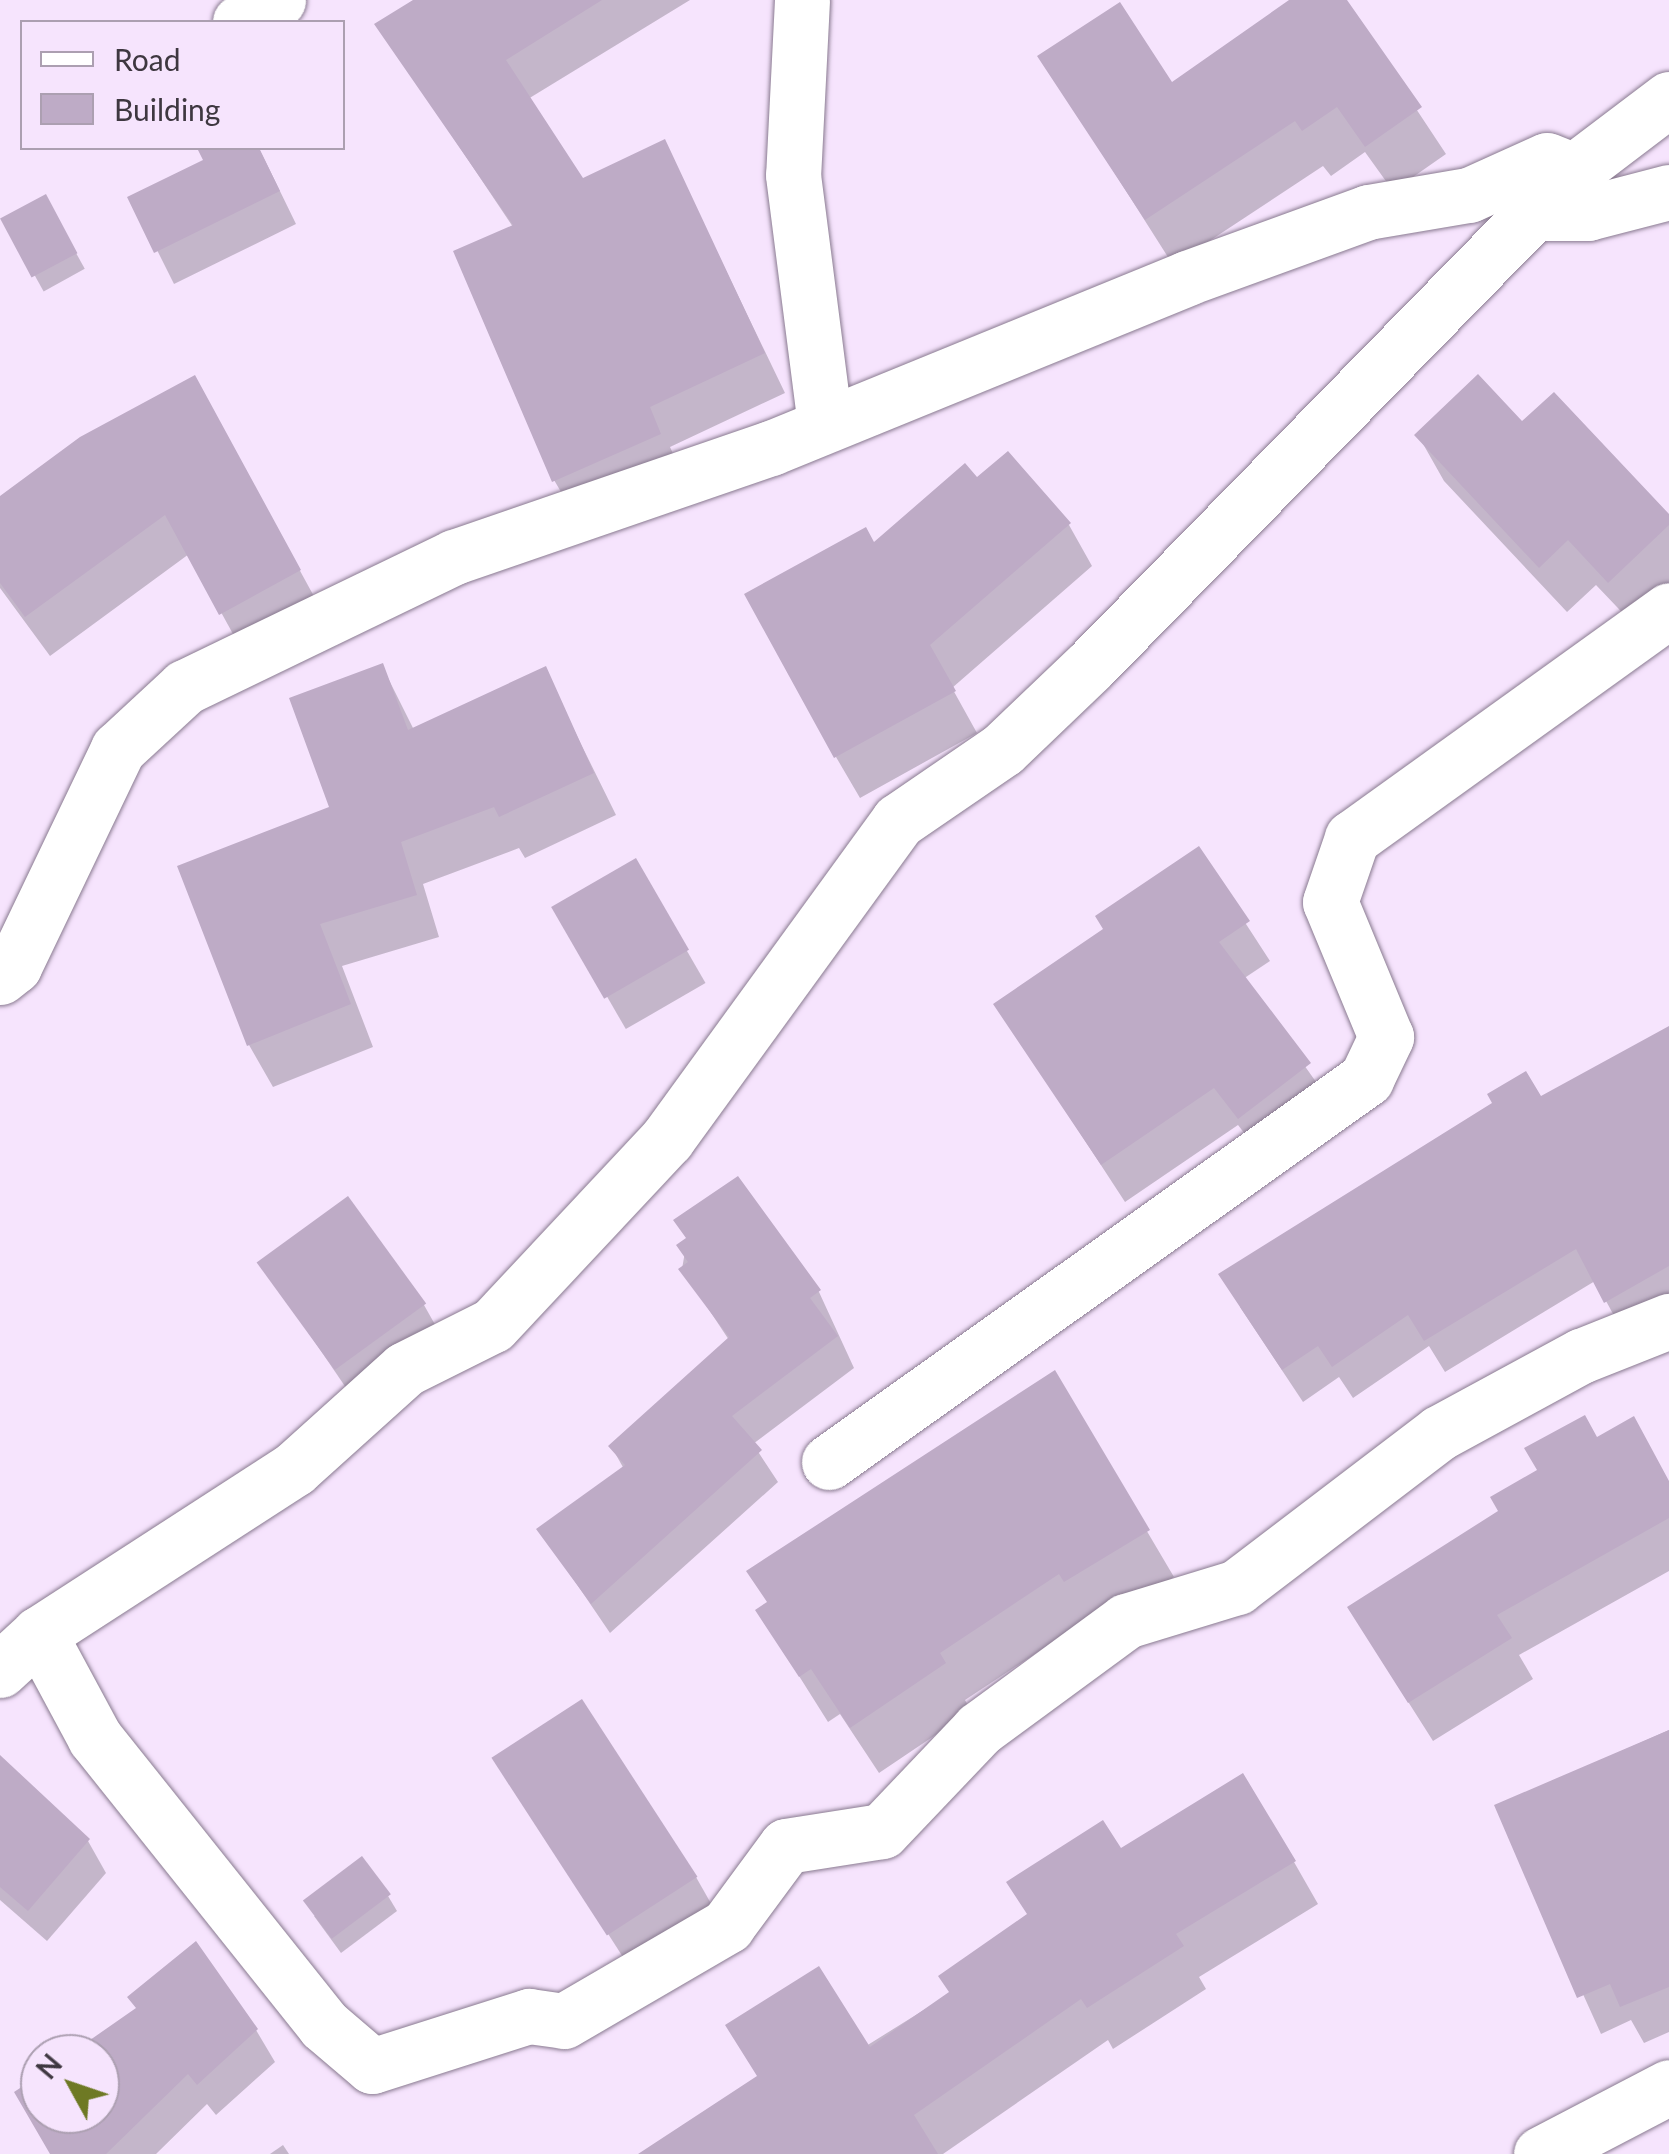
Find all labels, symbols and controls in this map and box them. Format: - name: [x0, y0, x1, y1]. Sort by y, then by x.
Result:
- legend: [20, 20, 345, 150]
- text: Road: [114, 41, 181, 77]
- text: Building: [114, 91, 220, 127]
- north arrow: [20, 2034, 120, 2134]
- text: N: [29, 2047, 69, 2085]

